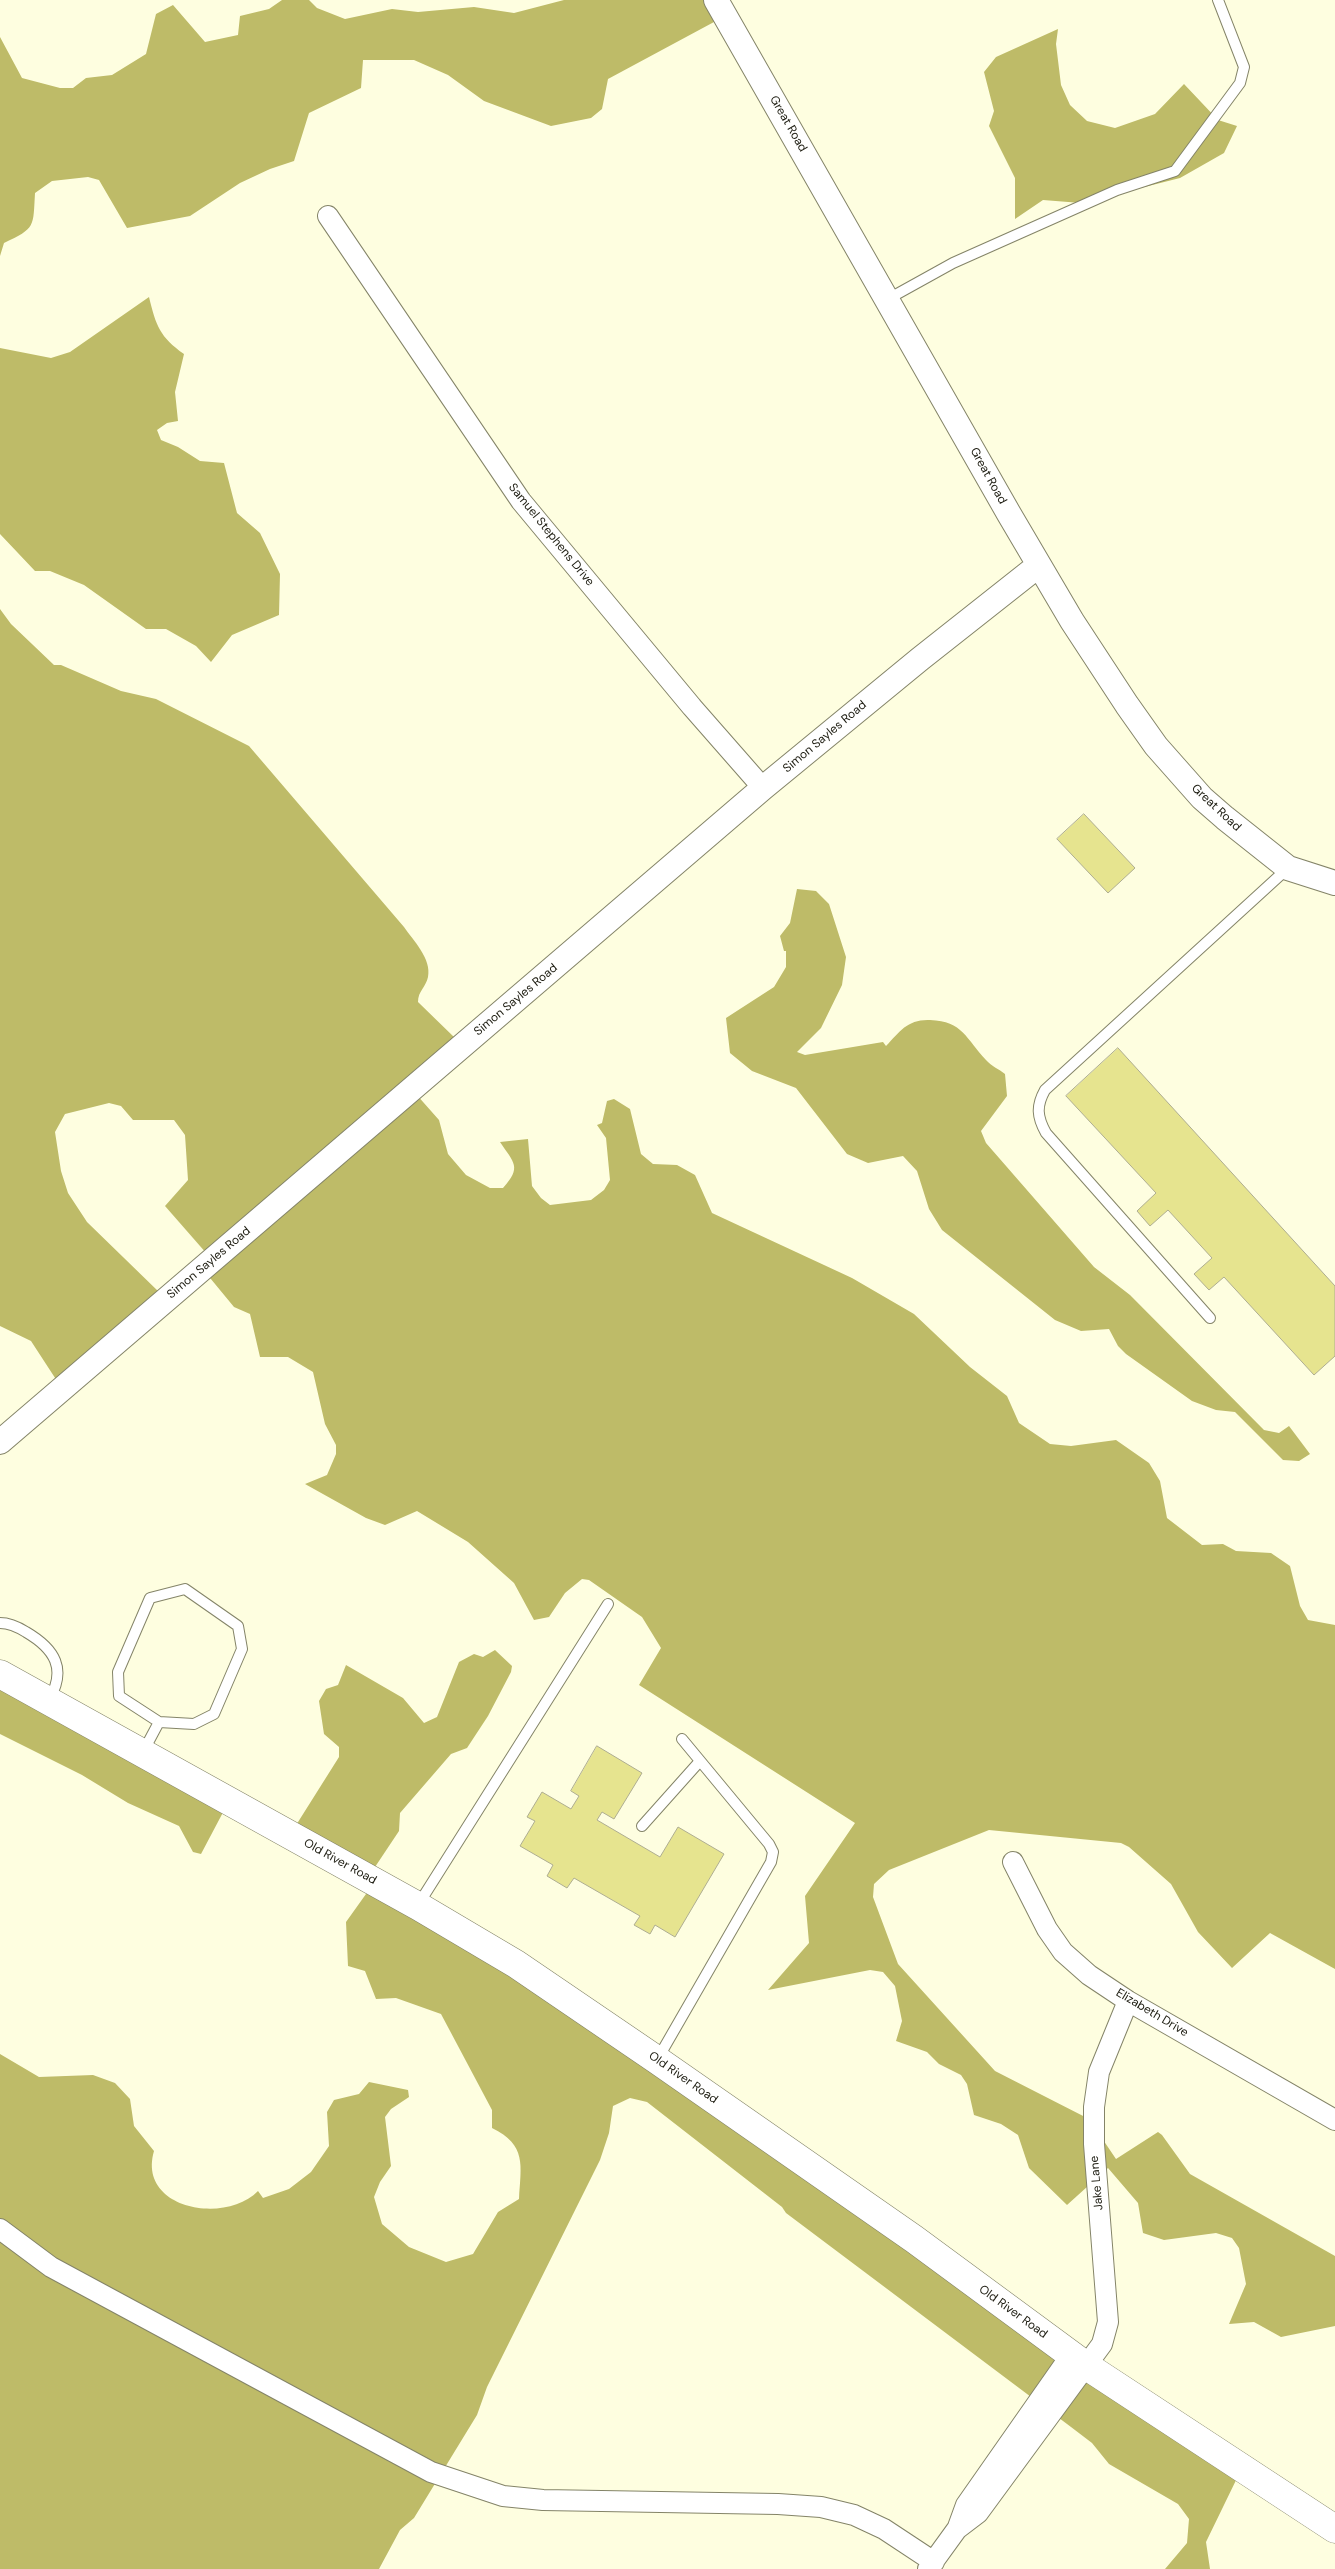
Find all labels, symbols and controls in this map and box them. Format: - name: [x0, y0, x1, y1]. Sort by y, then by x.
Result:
- street label: Great Road: [766, 93, 810, 155]
- street label: Great Road: [967, 445, 1009, 507]
- street label: Samuel Stephens Drive: [505, 481, 597, 589]
- street label: Simon Sayles Road: [780, 698, 870, 776]
- street label: Great Road: [1188, 781, 1244, 835]
- street label: Simon Sayles Road: [471, 961, 561, 1039]
- street label: Simon Sayles Road: [164, 1224, 254, 1302]
- street label: Old River Road: [301, 1836, 379, 1888]
- street label: Elizabeth Drive: [1113, 1986, 1191, 2040]
- street label: Old River Road: [646, 2049, 720, 2107]
- street label: Jake Lane: [1087, 2155, 1107, 2211]
- street label: Old River Road: [976, 2282, 1050, 2342]

